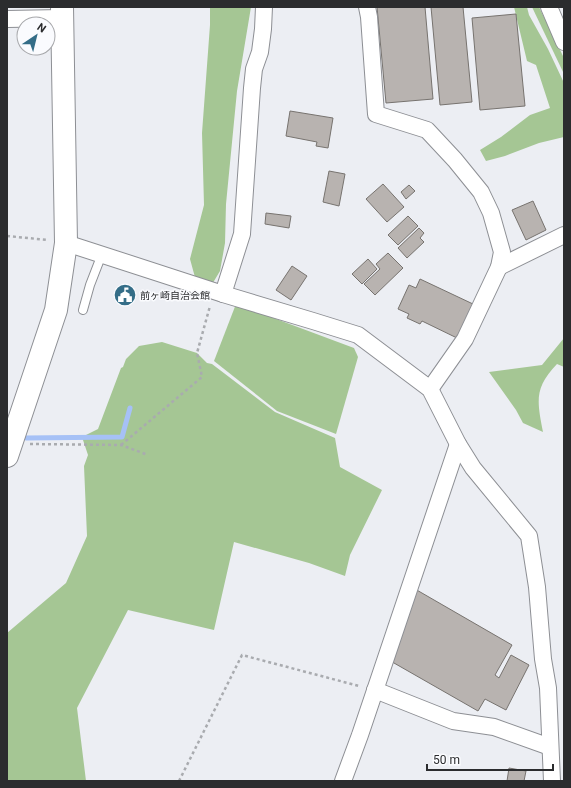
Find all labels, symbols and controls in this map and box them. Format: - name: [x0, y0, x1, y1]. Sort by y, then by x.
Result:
- north arrow: [16, 16, 56, 56]
- text: N: [35, 21, 49, 36]
- public building icon: 前ヶ崎自治会館: [112, 282, 138, 308]
- place label: 前ヶ崎自治会館: [140, 290, 210, 301]
- scale bar: [427, 746, 553, 772]
- text: 50 m: [433, 753, 460, 767]

